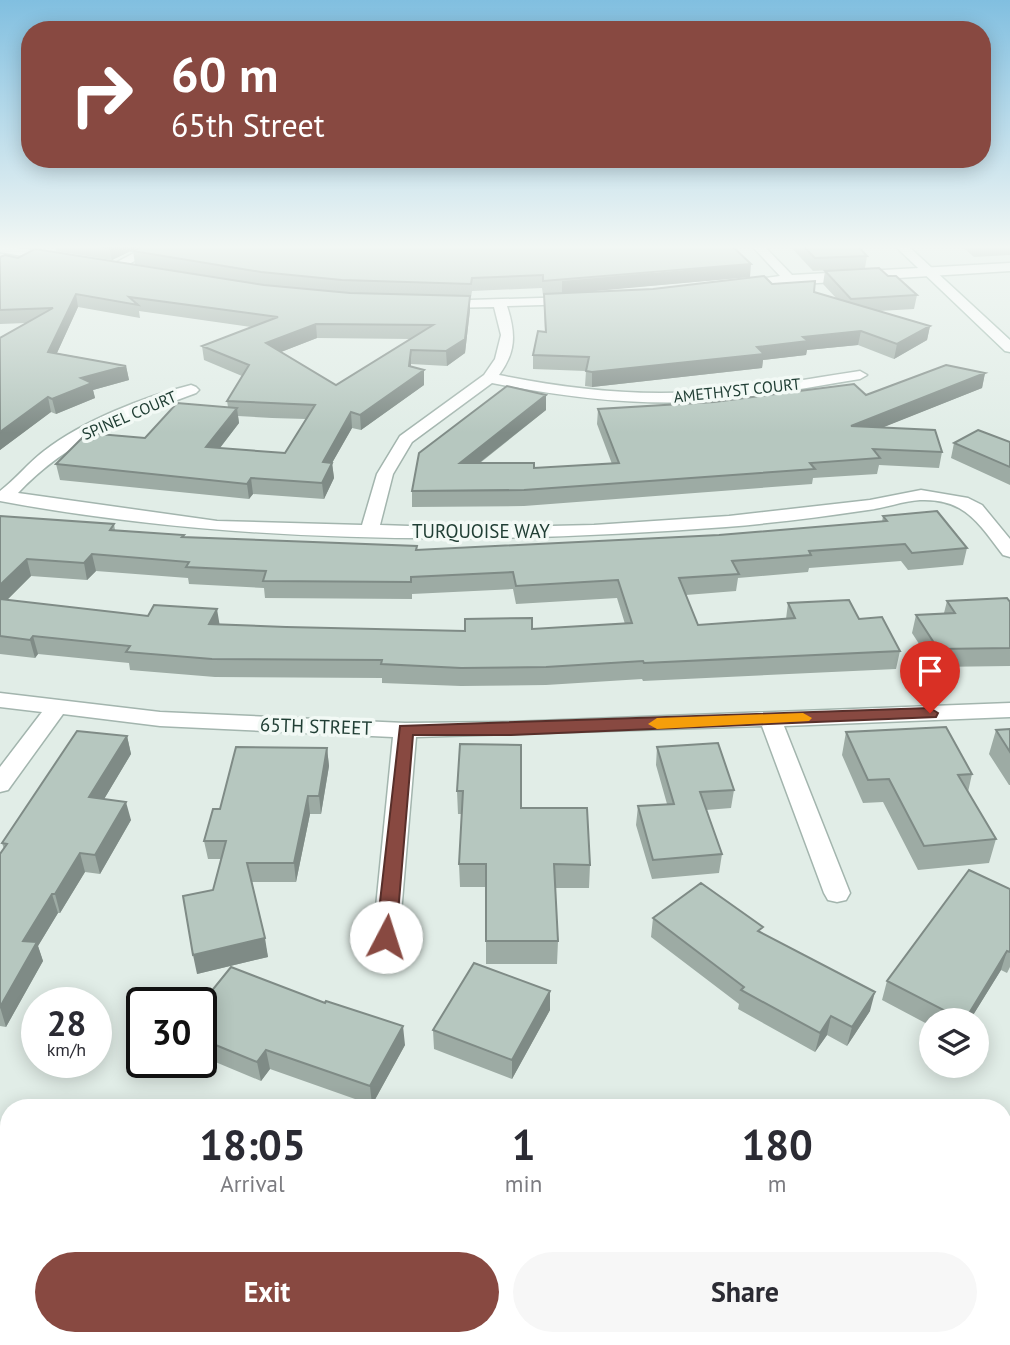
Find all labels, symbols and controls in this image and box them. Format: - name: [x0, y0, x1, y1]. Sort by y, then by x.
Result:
- text: 60 m: [171, 42, 278, 106]
- icon: right: [56, 49, 147, 140]
- text: 65th Street: [171, 104, 325, 146]
- street label: AMETHYST COURT: [672, 373, 802, 407]
- street label: SPINEL COURT: [79, 386, 179, 444]
- street label: TURQUOISE WAY: [412, 519, 550, 543]
- pin: [900, 641, 960, 713]
- icon: arrive: [911, 652, 949, 690]
- street label: 65TH STREET: [260, 712, 373, 740]
- position arrow: [349, 900, 423, 974]
- speed limit sign: 30: [126, 987, 217, 1078]
- text: 28: [47, 1000, 86, 1046]
- map controls: [919, 1008, 989, 1078]
- button: layers: [919, 1008, 989, 1078]
- text: km/h: [47, 1038, 86, 1061]
- text: 18:05: [199, 1117, 306, 1172]
- text: 1: [512, 1117, 535, 1172]
- text: 180: [741, 1117, 813, 1172]
- text: Arrival: [220, 1169, 285, 1198]
- text: min: [505, 1169, 542, 1198]
- text: m: [768, 1169, 786, 1198]
- button: Exit: [35, 1252, 499, 1332]
- button: Share: [513, 1252, 977, 1332]

